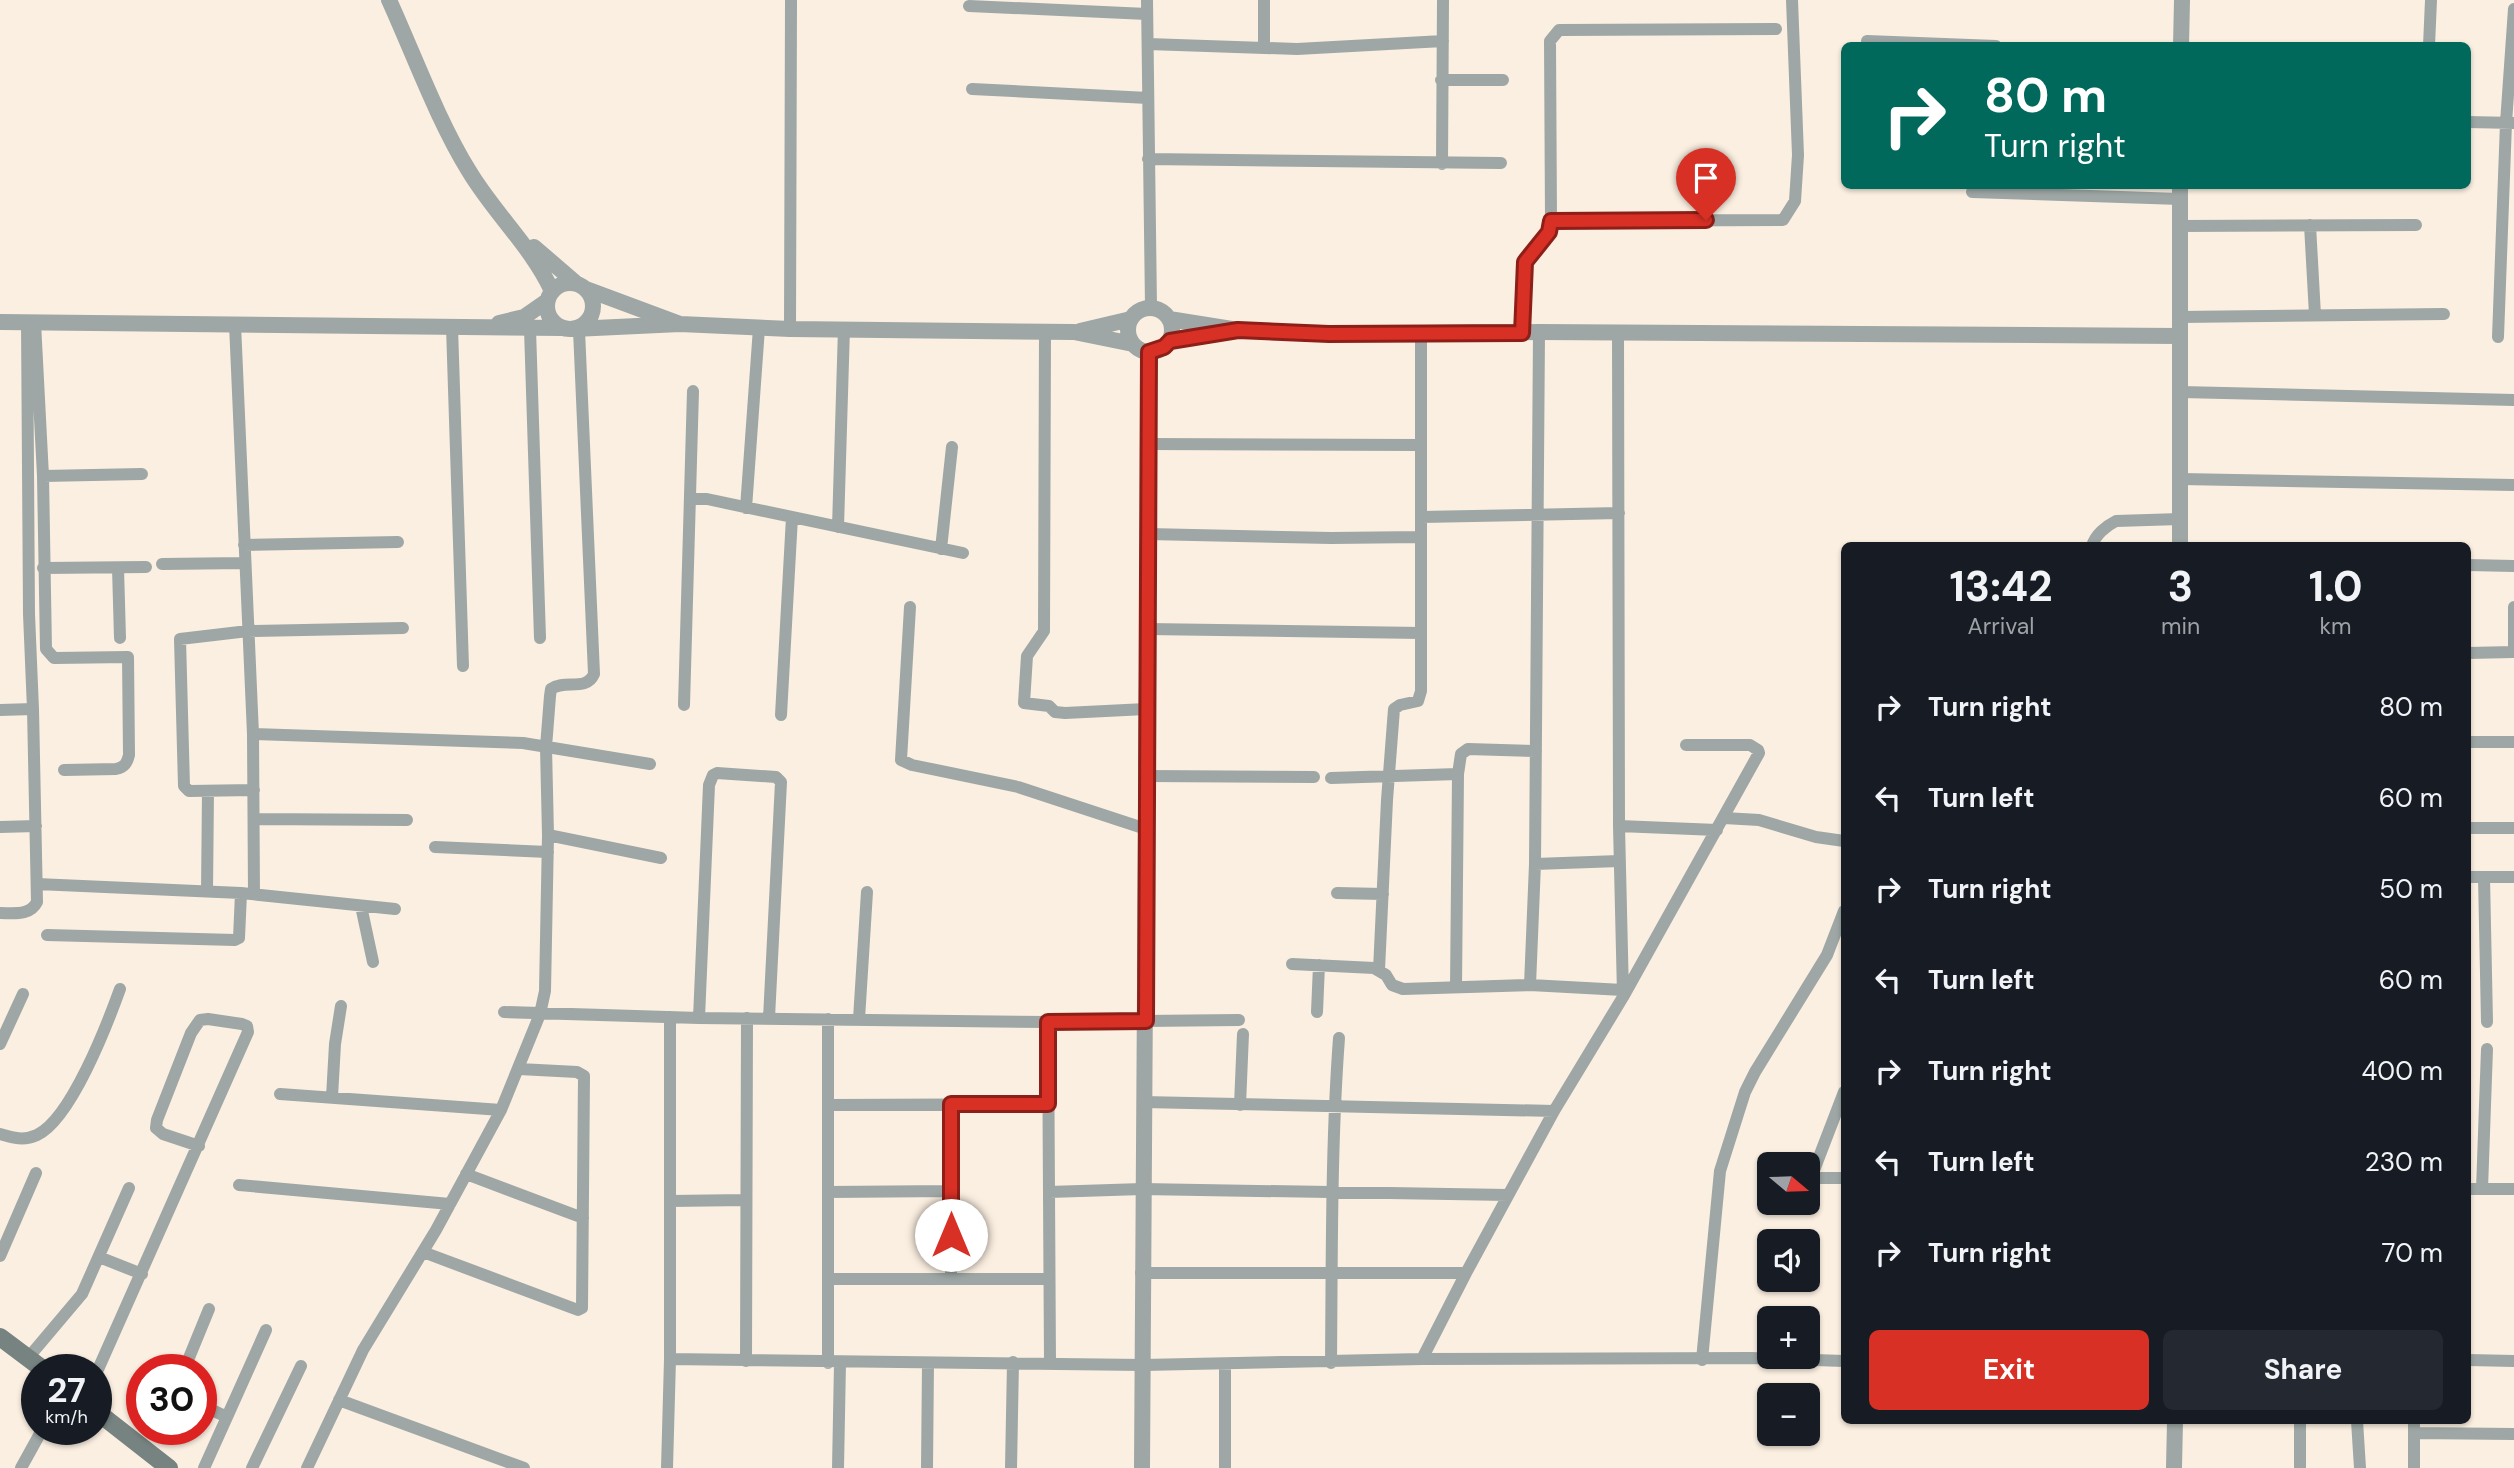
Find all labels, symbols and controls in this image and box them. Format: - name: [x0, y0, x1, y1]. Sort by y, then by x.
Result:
- text: 80 m: [1984, 63, 2107, 127]
- icon: right: [1869, 70, 1960, 161]
- text: Turn right: [1984, 125, 2126, 167]
- pin: [1676, 148, 1736, 220]
- icon: arrive: [1687, 159, 1725, 197]
- text: 13:42: [1950, 559, 2052, 614]
- text: 3: [2168, 559, 2193, 614]
- text: 1.0: [2309, 559, 2362, 614]
- text: Arrival: [1967, 611, 2034, 641]
- text: min: [2161, 611, 2200, 641]
- text: km: [2320, 611, 2352, 641]
- icon: right: [1869, 688, 1907, 726]
- text: Turn right: [1928, 690, 2052, 724]
- text: 80 m: [2379, 690, 2443, 724]
- icon: left: [1869, 779, 1907, 817]
- text: Turn left: [1928, 781, 2035, 815]
- text: 60 m: [2379, 781, 2443, 815]
- icon: right: [1869, 870, 1907, 908]
- text: Turn right: [1928, 872, 2052, 906]
- text: 50 m: [2379, 872, 2443, 906]
- icon: left: [1869, 961, 1907, 999]
- text: Turn left: [1928, 963, 2035, 997]
- text: 60 m: [2379, 963, 2443, 997]
- icon: right: [1869, 1052, 1907, 1090]
- text: Turn right: [1928, 1054, 2052, 1088]
- text: 400 m: [2362, 1054, 2443, 1088]
- icon: left: [1869, 1143, 1907, 1181]
- text: Turn left: [1928, 1145, 2035, 1179]
- text: 230 m: [2365, 1145, 2443, 1179]
- north arrow: [1757, 1152, 1820, 1214]
- map controls: [1757, 1152, 1820, 1446]
- position arrow: [914, 1198, 988, 1272]
- button: sound: [1757, 1229, 1820, 1292]
- icon: right: [1869, 1234, 1907, 1272]
- text: Turn right: [1928, 1236, 2052, 1270]
- text: 70 m: [2382, 1236, 2443, 1270]
- button: +: [1757, 1306, 1820, 1369]
- button: Exit: [1869, 1330, 2149, 1410]
- button: Share: [2163, 1330, 2443, 1410]
- speed limit sign: 30: [126, 1354, 217, 1445]
- text: 27: [47, 1367, 86, 1413]
- button: −: [1757, 1383, 1820, 1446]
- text: km/h: [45, 1405, 88, 1429]

